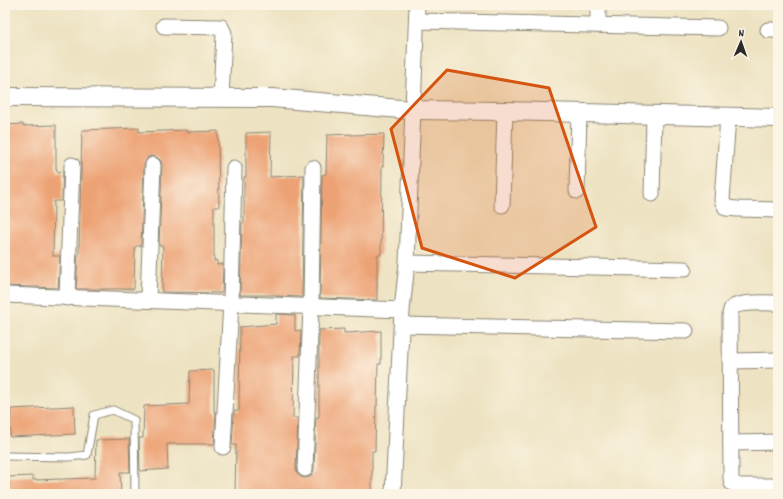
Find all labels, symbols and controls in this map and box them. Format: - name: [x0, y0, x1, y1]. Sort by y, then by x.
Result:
- north arrow: [721, 22, 761, 62]
- text: N: [738, 26, 745, 42]

